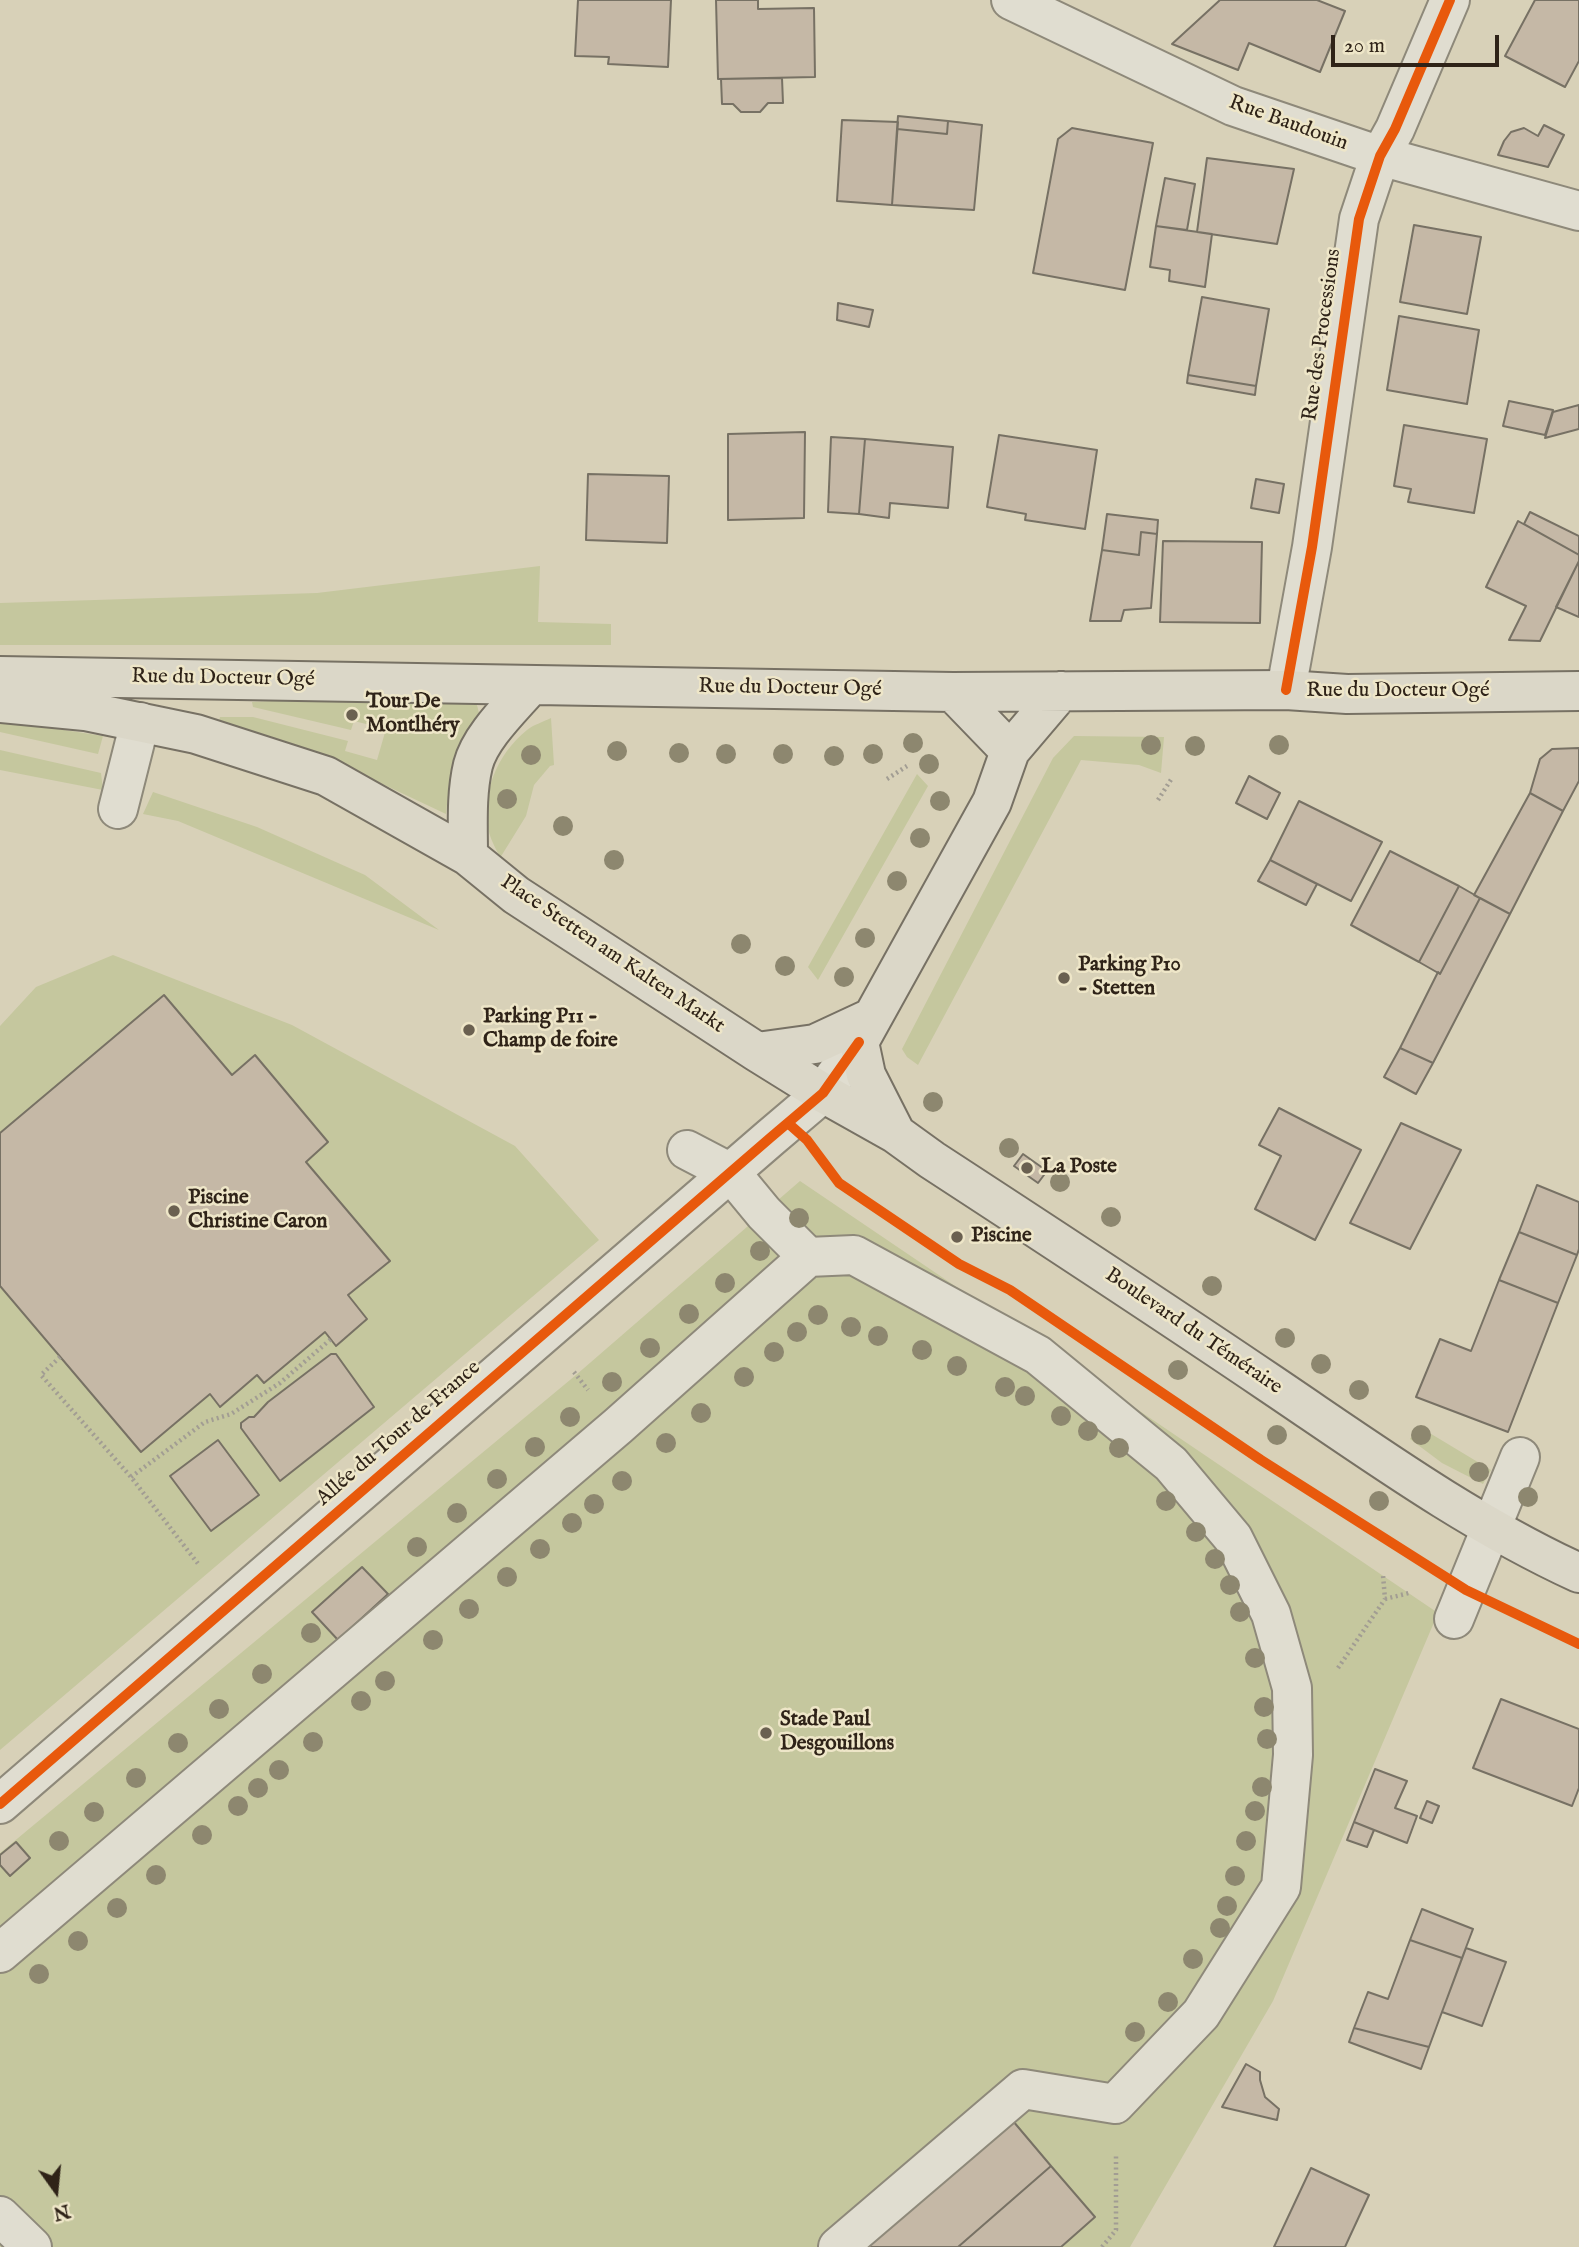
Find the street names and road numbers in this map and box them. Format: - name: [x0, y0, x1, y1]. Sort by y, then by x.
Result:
- street label: Rue Baudouin: [1225, 91, 1351, 157]
- street label: Rue des Processions: [1298, 247, 1348, 423]
- street label: Rue du Docteur Ogé: [131, 665, 315, 693]
- street label: Rue du Docteur Ogé: [698, 675, 882, 703]
- street label: Rue du Docteur Ogé: [1306, 679, 1490, 705]
- street label: Place Stetten am Kalten Markt: [495, 870, 729, 1040]
- street label: Boulevard du Téméraire: [1100, 1263, 1286, 1401]
- street label: Allée du Tour de France: [312, 1356, 486, 1512]

